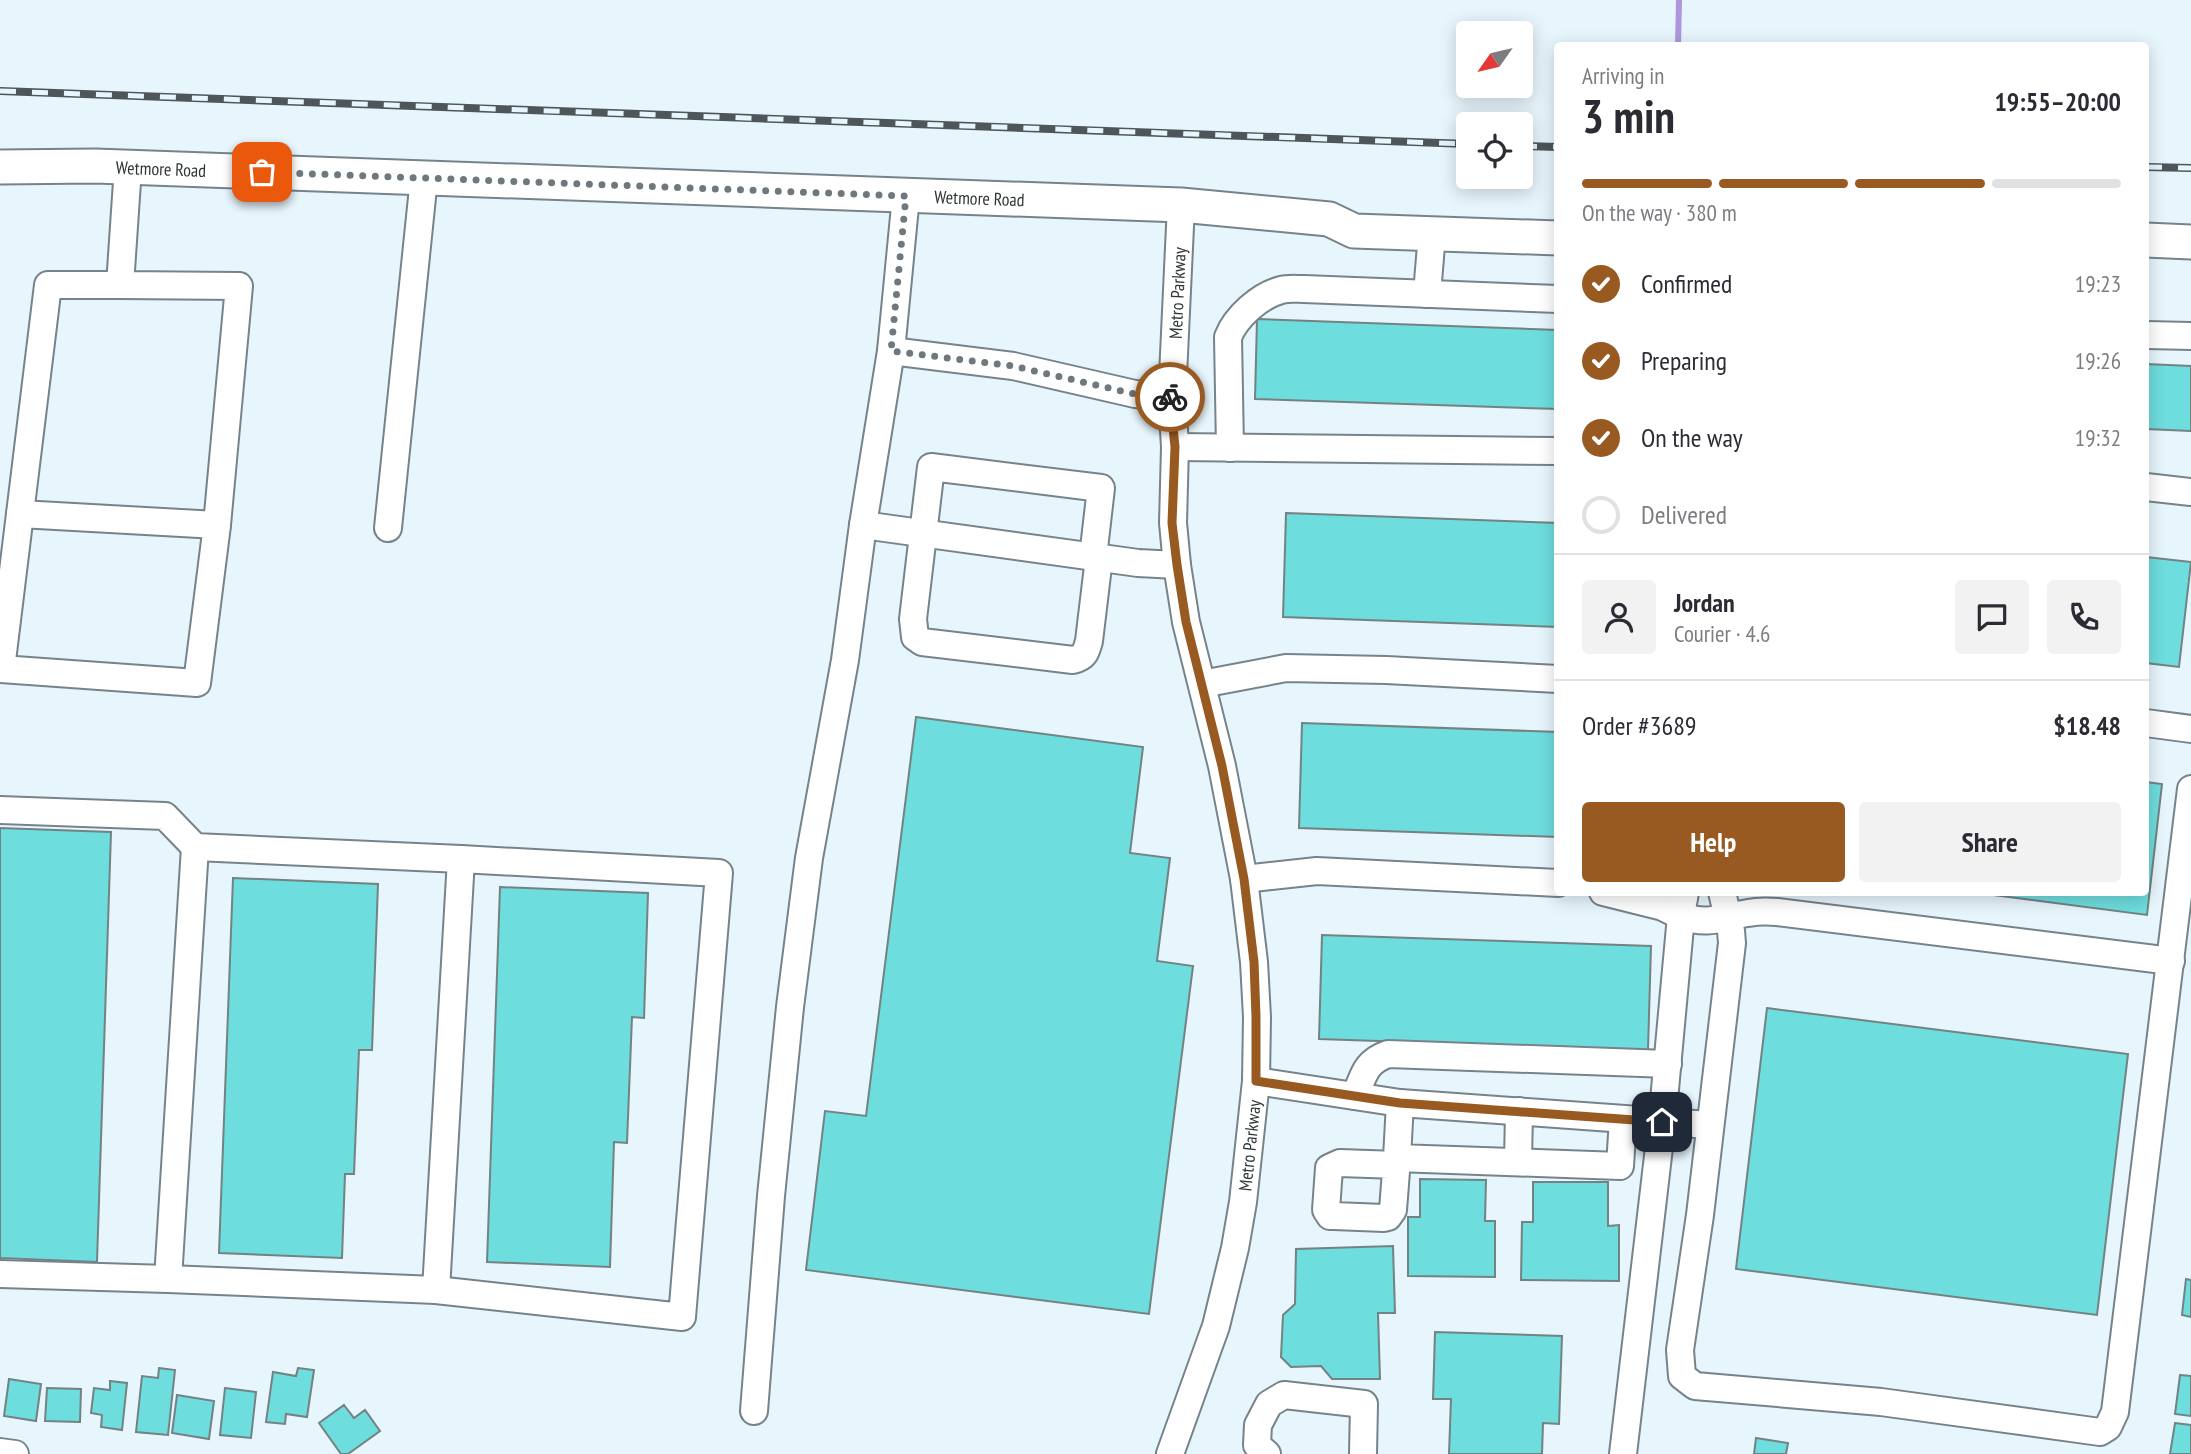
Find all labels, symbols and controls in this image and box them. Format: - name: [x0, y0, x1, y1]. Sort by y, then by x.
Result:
- north arrow: [1456, 21, 1533, 98]
- map controls: [1456, 21, 1533, 189]
- text: Arriving in: [1582, 61, 1664, 90]
- text: 19:55–20:00: [1994, 85, 2121, 118]
- text: 3 min: [1582, 86, 1675, 146]
- button: locate: [1456, 112, 1533, 189]
- pin: [232, 142, 292, 202]
- icon: bag: [243, 153, 281, 191]
- street label: Wetmore Road: [115, 155, 206, 181]
- street label: Wetmore Road: [934, 185, 1025, 211]
- text: On the way · 380 m: [1582, 198, 1737, 227]
- street label: Metro Parkway: [1163, 246, 1191, 339]
- icon: check: [1582, 265, 1620, 303]
- text: Confirmed: [1641, 267, 1732, 300]
- text: 19:23: [2075, 269, 2121, 298]
- icon: check: [1582, 342, 1620, 380]
- text: Preparing: [1641, 344, 1727, 377]
- text: 19:26: [2075, 346, 2121, 375]
- courier: [1135, 362, 1205, 432]
- icon: bike: [1151, 378, 1189, 416]
- icon: check: [1582, 419, 1620, 457]
- text: On the way: [1641, 421, 1743, 454]
- text: 19:32: [2075, 423, 2121, 452]
- text: Delivered: [1641, 498, 1727, 531]
- button: person: [1582, 580, 1656, 654]
- button: chat: [1955, 580, 2029, 654]
- button: phone: [2047, 580, 2121, 654]
- text: Jordan: [1674, 586, 1735, 619]
- text: Courier · 4.6: [1674, 619, 1770, 648]
- text: Order #3689: [1582, 709, 1697, 742]
- text: $18.48: [2053, 709, 2121, 742]
- button: Help: [1582, 802, 1845, 882]
- button: Share: [1859, 802, 2121, 882]
- pin: [1632, 1092, 1692, 1152]
- street label: Metro Parkway: [1233, 1098, 1265, 1192]
- icon: home: [1643, 1103, 1681, 1141]

